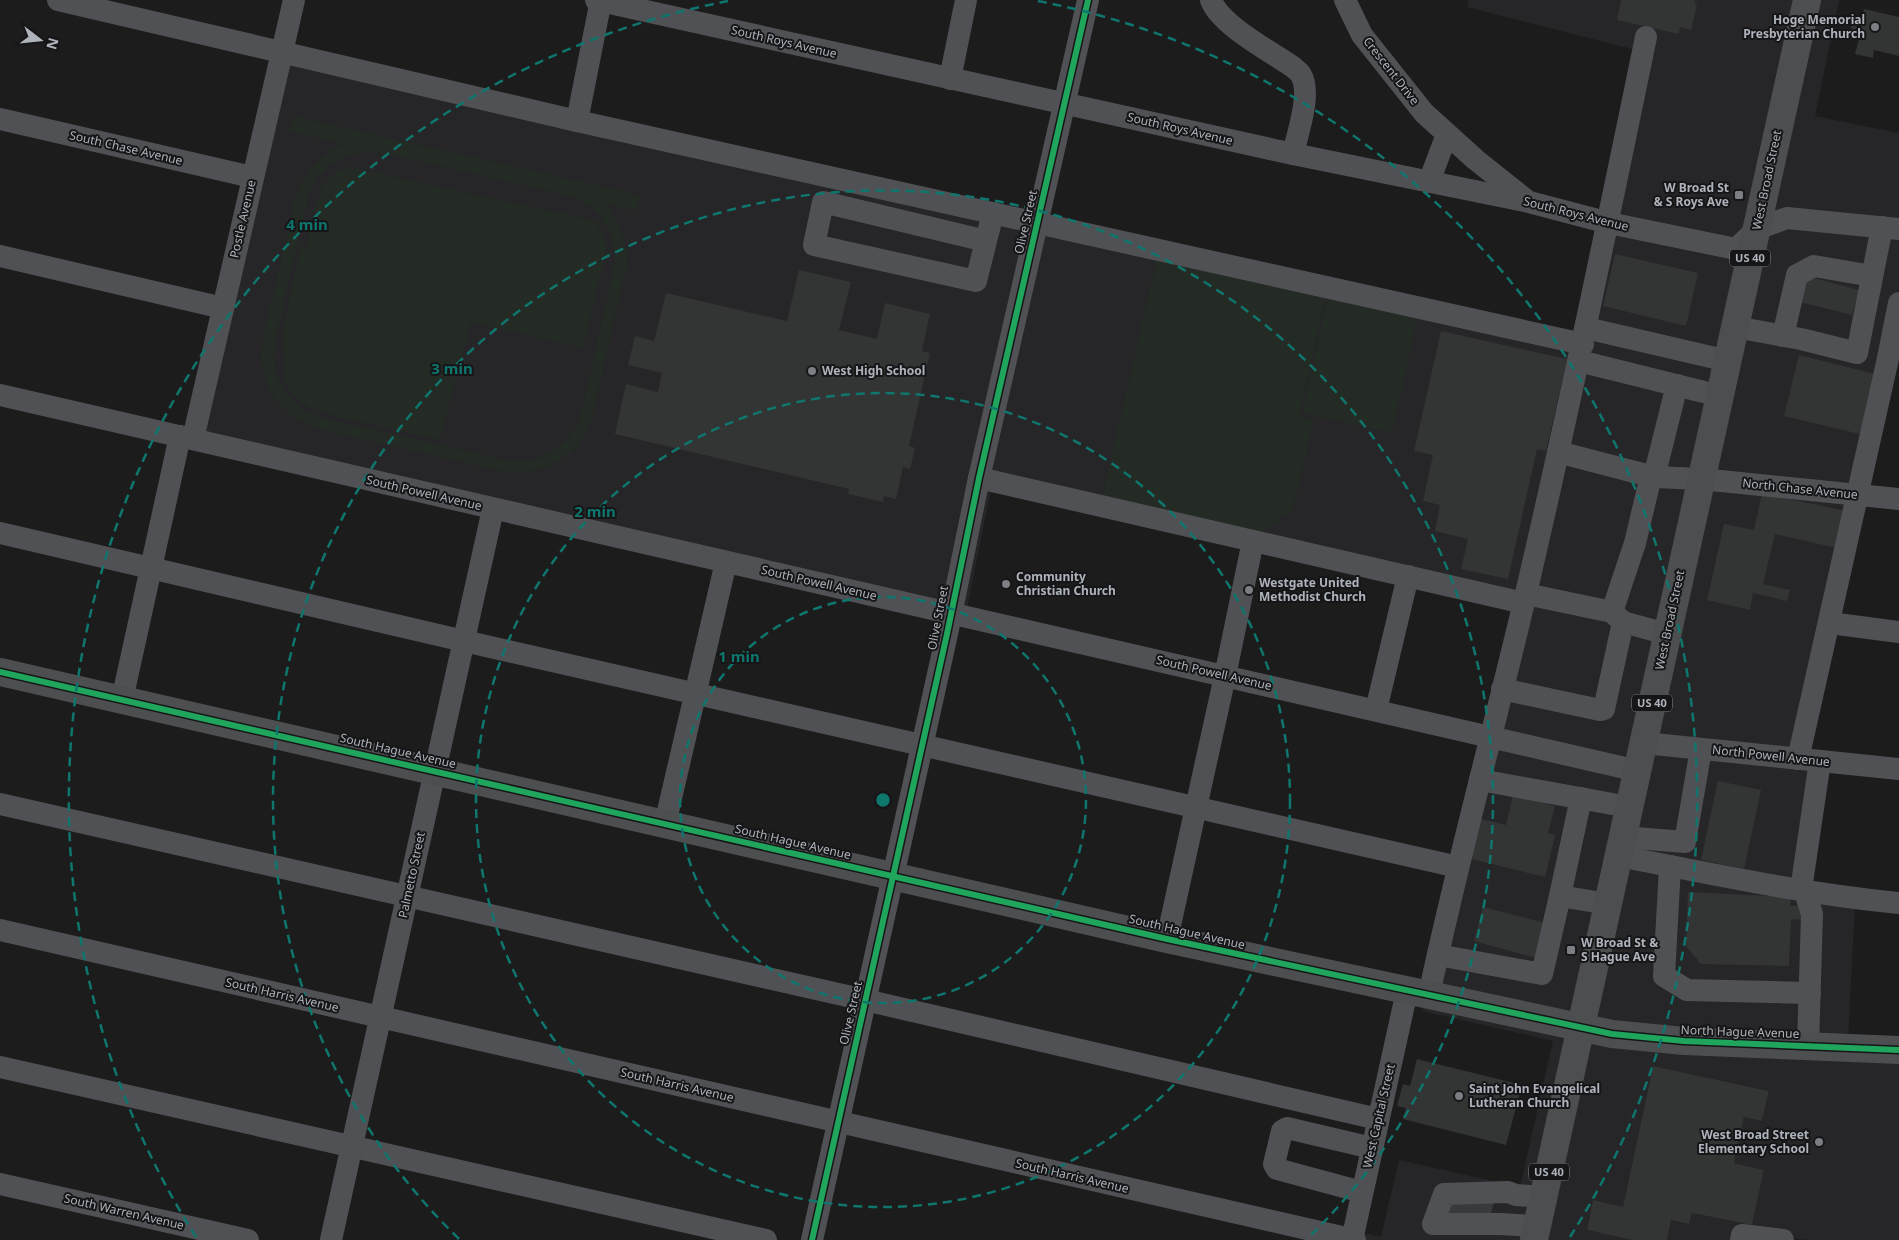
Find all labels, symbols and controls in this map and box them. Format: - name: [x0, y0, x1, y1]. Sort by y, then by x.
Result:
- place label: Hoge Memorial Presbyterian Church: [1743, 11, 1865, 42]
- north arrow: [15, 15, 65, 65]
- street label: South Roys Avenue: [730, 21, 839, 62]
- marker: Hoge Memorial Presbyterian Church: [1869, 21, 1881, 33]
- street label: Crescent Drive: [1359, 33, 1423, 108]
- text: N: [42, 36, 64, 52]
- street label: South Roys Avenue: [1126, 108, 1235, 149]
- street label: South Chase Avenue: [68, 126, 185, 169]
- street label: West Broad Street: [1748, 128, 1786, 231]
- street label: Postle Avenue: [225, 178, 260, 260]
- place label: W Broad St & S Roys Ave: [1654, 179, 1729, 210]
- street label: Olive Street: [1010, 188, 1041, 255]
- marker: W Broad St & S Roys Ave: [1733, 189, 1745, 201]
- street label: South Roys Avenue: [1522, 192, 1631, 235]
- text: 4 min: [286, 214, 328, 234]
- road number: US 40: [1730, 250, 1770, 266]
- text: 3 min: [431, 358, 473, 378]
- place label: West High School: [822, 362, 925, 379]
- marker: West High School: [806, 365, 818, 377]
- street label: South Powell Avenue: [365, 471, 484, 514]
- street label: North Chase Avenue: [1742, 474, 1859, 503]
- text: 2 min: [574, 501, 616, 521]
- street label: South Powell Avenue: [760, 561, 879, 604]
- place label: Community Christian Church: [1016, 568, 1116, 599]
- street label: West Broad Street: [1651, 568, 1689, 671]
- place label: Westgate United Methodist Church: [1259, 574, 1366, 605]
- marker: Community Christian Church: [1000, 578, 1012, 590]
- street label: Olive Street: [923, 584, 952, 651]
- marker: Westgate United Methodist Church: [1243, 584, 1255, 596]
- text: 1 min: [718, 646, 760, 666]
- street label: South Powell Avenue: [1155, 651, 1274, 694]
- road number: US 40: [1632, 694, 1672, 711]
- street label: South Hague Avenue: [338, 729, 458, 772]
- street label: North Powell Avenue: [1711, 741, 1831, 770]
- centre of rings: [874, 791, 892, 809]
- street label: South Hague Avenue: [733, 820, 853, 863]
- street label: Palmetto Street: [394, 830, 429, 920]
- street label: South Hague Avenue: [1127, 910, 1247, 953]
- place label: W Broad St & S Hague Ave: [1581, 934, 1658, 965]
- marker: W Broad St & S Hague Ave: [1565, 944, 1577, 956]
- street label: South Harris Avenue: [224, 973, 341, 1016]
- street label: Olive Street: [835, 979, 866, 1046]
- street label: North Hague Avenue: [1680, 1021, 1800, 1042]
- street label: West Capital Street: [1358, 1061, 1399, 1170]
- street label: South Harris Avenue: [619, 1063, 736, 1106]
- place label: Saint John Evangelical Lutheran Church: [1469, 1080, 1600, 1111]
- marker: Saint John Evangelical Lutheran Church: [1453, 1090, 1465, 1102]
- place label: West Broad Street Elementary School: [1698, 1126, 1809, 1157]
- marker: West Broad Street Elementary School: [1813, 1136, 1825, 1148]
- street label: South Harris Avenue: [1014, 1154, 1131, 1197]
- road number: US 40: [1529, 1164, 1569, 1180]
- street label: South Warren Avenue: [62, 1189, 186, 1234]

